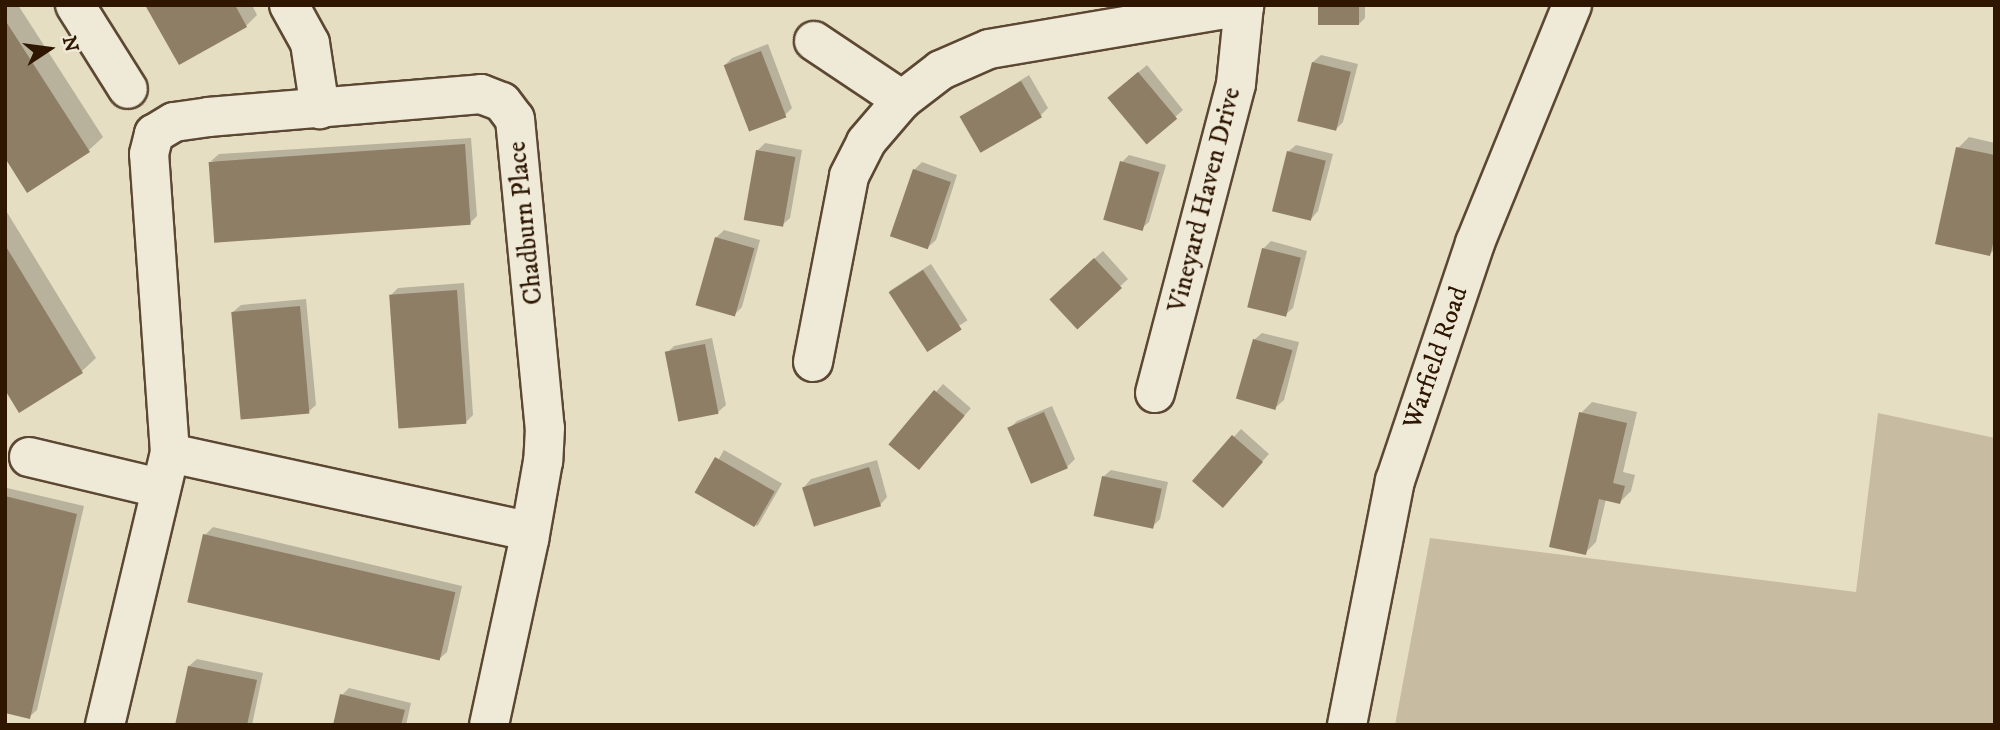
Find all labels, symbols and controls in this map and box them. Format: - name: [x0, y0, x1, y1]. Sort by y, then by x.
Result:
- north arrow: [14, 14, 84, 84]
- text: N: [57, 34, 83, 54]
- street label: Vineyard Haven Drive: [1162, 84, 1248, 316]
- street label: Chadburn Place: [502, 140, 550, 306]
- street label: Warfield Road: [1397, 283, 1475, 433]

